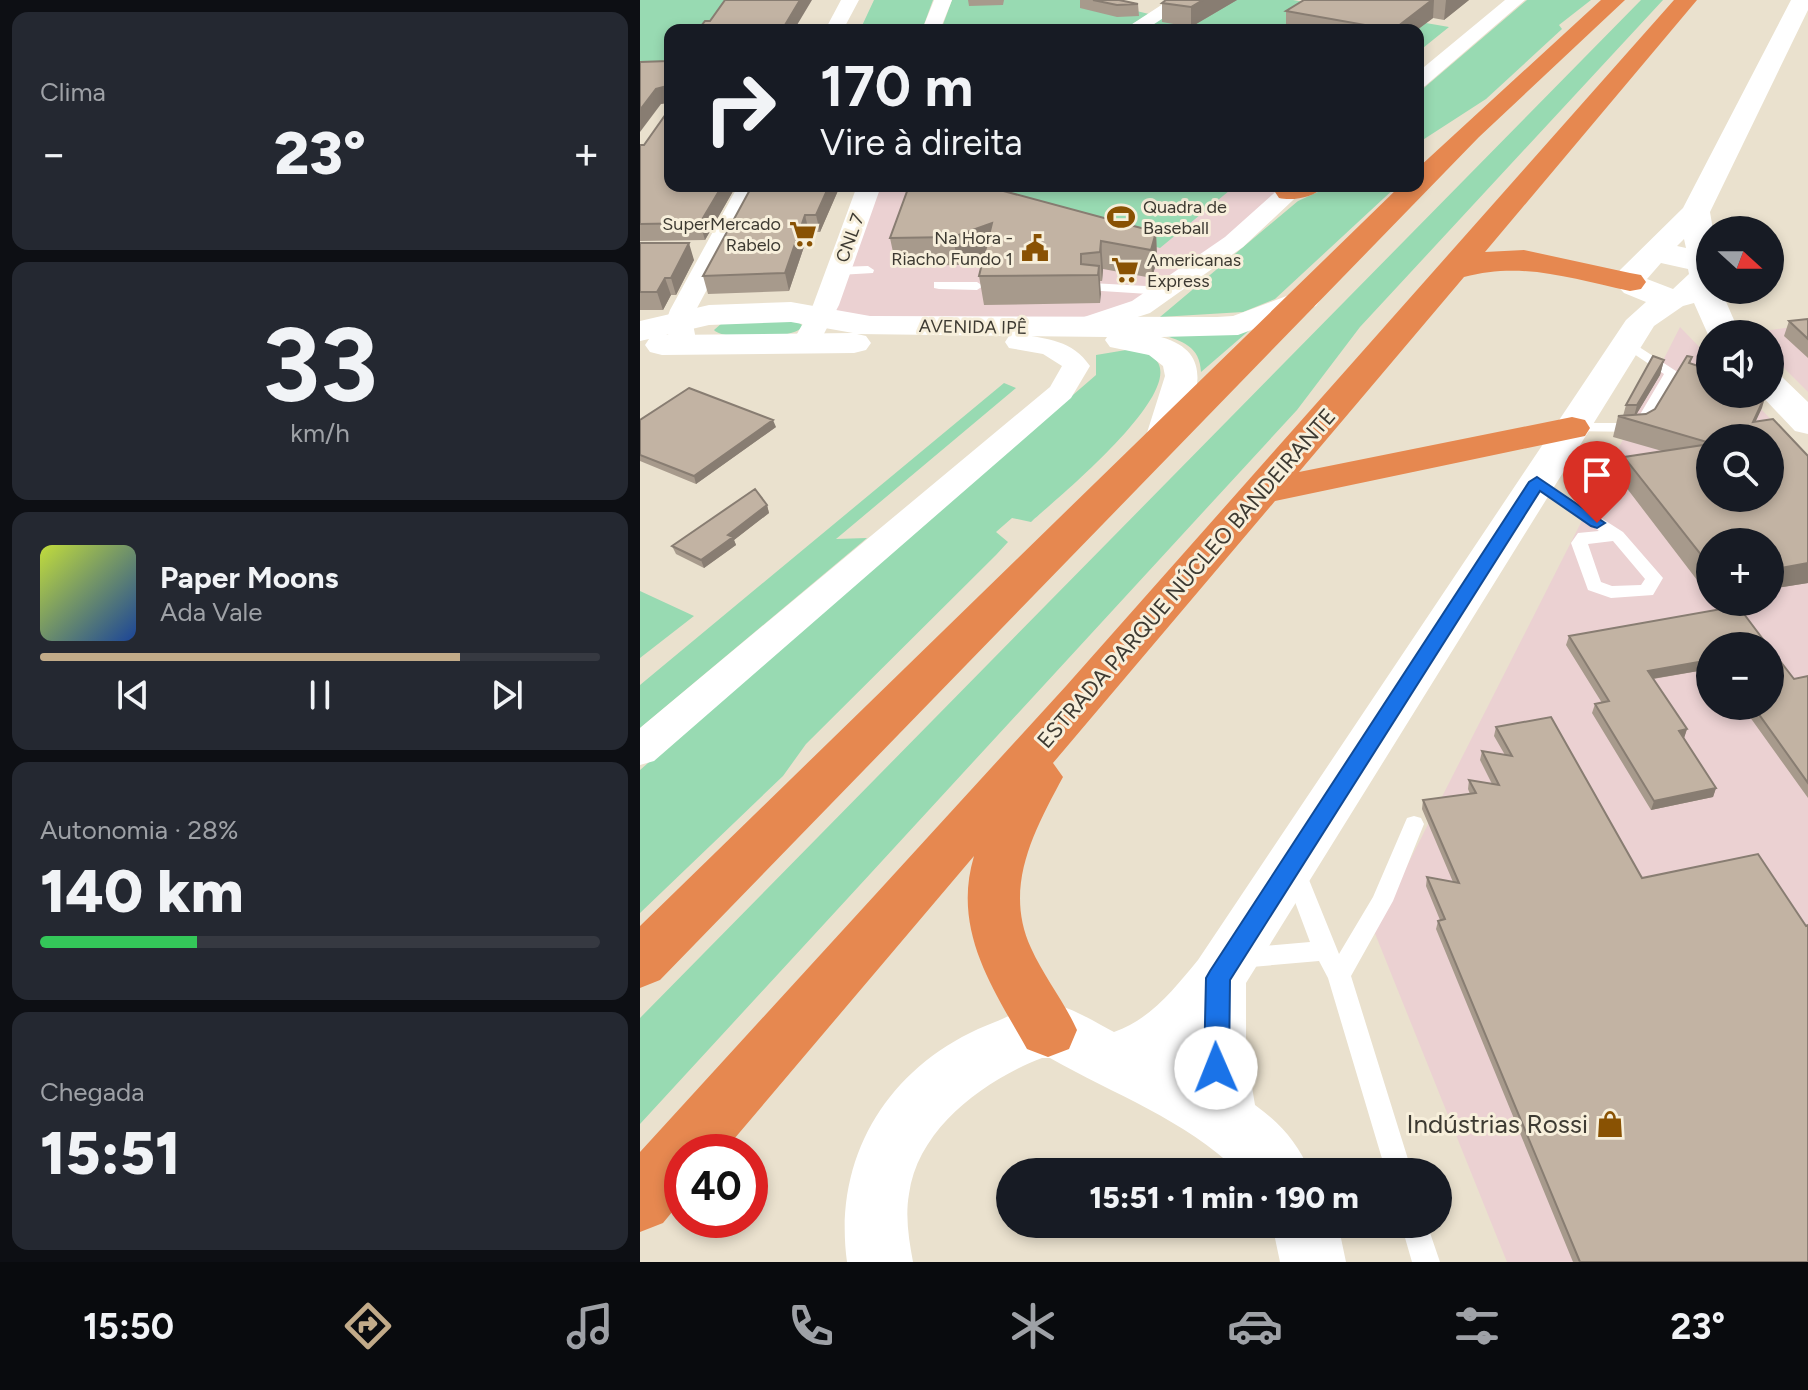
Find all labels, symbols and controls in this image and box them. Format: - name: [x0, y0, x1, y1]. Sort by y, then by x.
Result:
- text: 170 m: [820, 53, 973, 120]
- icon: right: [688, 56, 792, 160]
- text: Clima: [40, 76, 106, 108]
- text: 23°: [274, 117, 366, 189]
- text: Vire à direita: [820, 121, 1023, 164]
- text: −: [40, 127, 67, 180]
- text: +: [573, 127, 600, 180]
- place label: Quadra de Baseball: [1143, 196, 1227, 239]
- sports icon: Quadra de Baseball: [1106, 202, 1136, 232]
- street label: CNL 7: [831, 210, 869, 265]
- place label: SuperMercado Rabelo: [662, 213, 781, 256]
- north arrow: [1696, 216, 1784, 304]
- map controls: [1696, 216, 1784, 720]
- supermarket icon: SuperMercado Rabelo: [788, 219, 818, 249]
- place label: Na Hora - Riacho Fundo 1: [891, 227, 1013, 270]
- public building icon: Na Hora - Riacho Fundo 1: [1020, 233, 1050, 263]
- place label: Americanas Express: [1147, 249, 1241, 292]
- supermarket icon: Americanas Express: [1110, 255, 1140, 285]
- text: 33: [262, 302, 378, 427]
- street label: AVENIDA IPÊ: [919, 315, 1027, 339]
- button: sound: [1696, 320, 1784, 408]
- street label: ESTRADA PARQUE NÚCLEO BANDEIRANTE: [1031, 403, 1341, 754]
- text: km/h: [290, 417, 350, 449]
- button: search: [1696, 424, 1784, 512]
- pin: [1563, 441, 1631, 523]
- icon: arrive: [1575, 453, 1619, 497]
- button: +: [1696, 528, 1784, 616]
- text: Paper Moons: [160, 559, 339, 596]
- text: Ada Vale: [160, 596, 263, 628]
- button: −: [1696, 632, 1784, 720]
- icon: previous: [111, 673, 155, 717]
- icon: pause: [298, 673, 342, 717]
- icon: next: [485, 673, 529, 717]
- text: Autonomia · 28%: [40, 814, 238, 846]
- text: 140 km: [40, 855, 244, 927]
- position arrow: [1174, 1026, 1258, 1110]
- text: Chegada: [40, 1076, 144, 1108]
- place label: Indústrias Rossi: [1407, 1108, 1588, 1140]
- shop icon: Indústrias Rossi: [1595, 1109, 1625, 1139]
- text: 15:51: [40, 1117, 181, 1189]
- speed limit sign: 40: [664, 1134, 768, 1238]
- text: 15:51 · 1 min · 190 m: [1089, 1179, 1359, 1216]
- icon: directions: [340, 1298, 396, 1354]
- icon: music: [562, 1298, 618, 1354]
- icon: phone: [783, 1298, 839, 1354]
- icon: climate: [1005, 1298, 1061, 1354]
- icon: car: [1227, 1298, 1283, 1354]
- icon: filters: [1449, 1298, 1505, 1354]
- text: 15:50: [83, 1305, 174, 1348]
- text: 23°: [1671, 1305, 1725, 1348]

